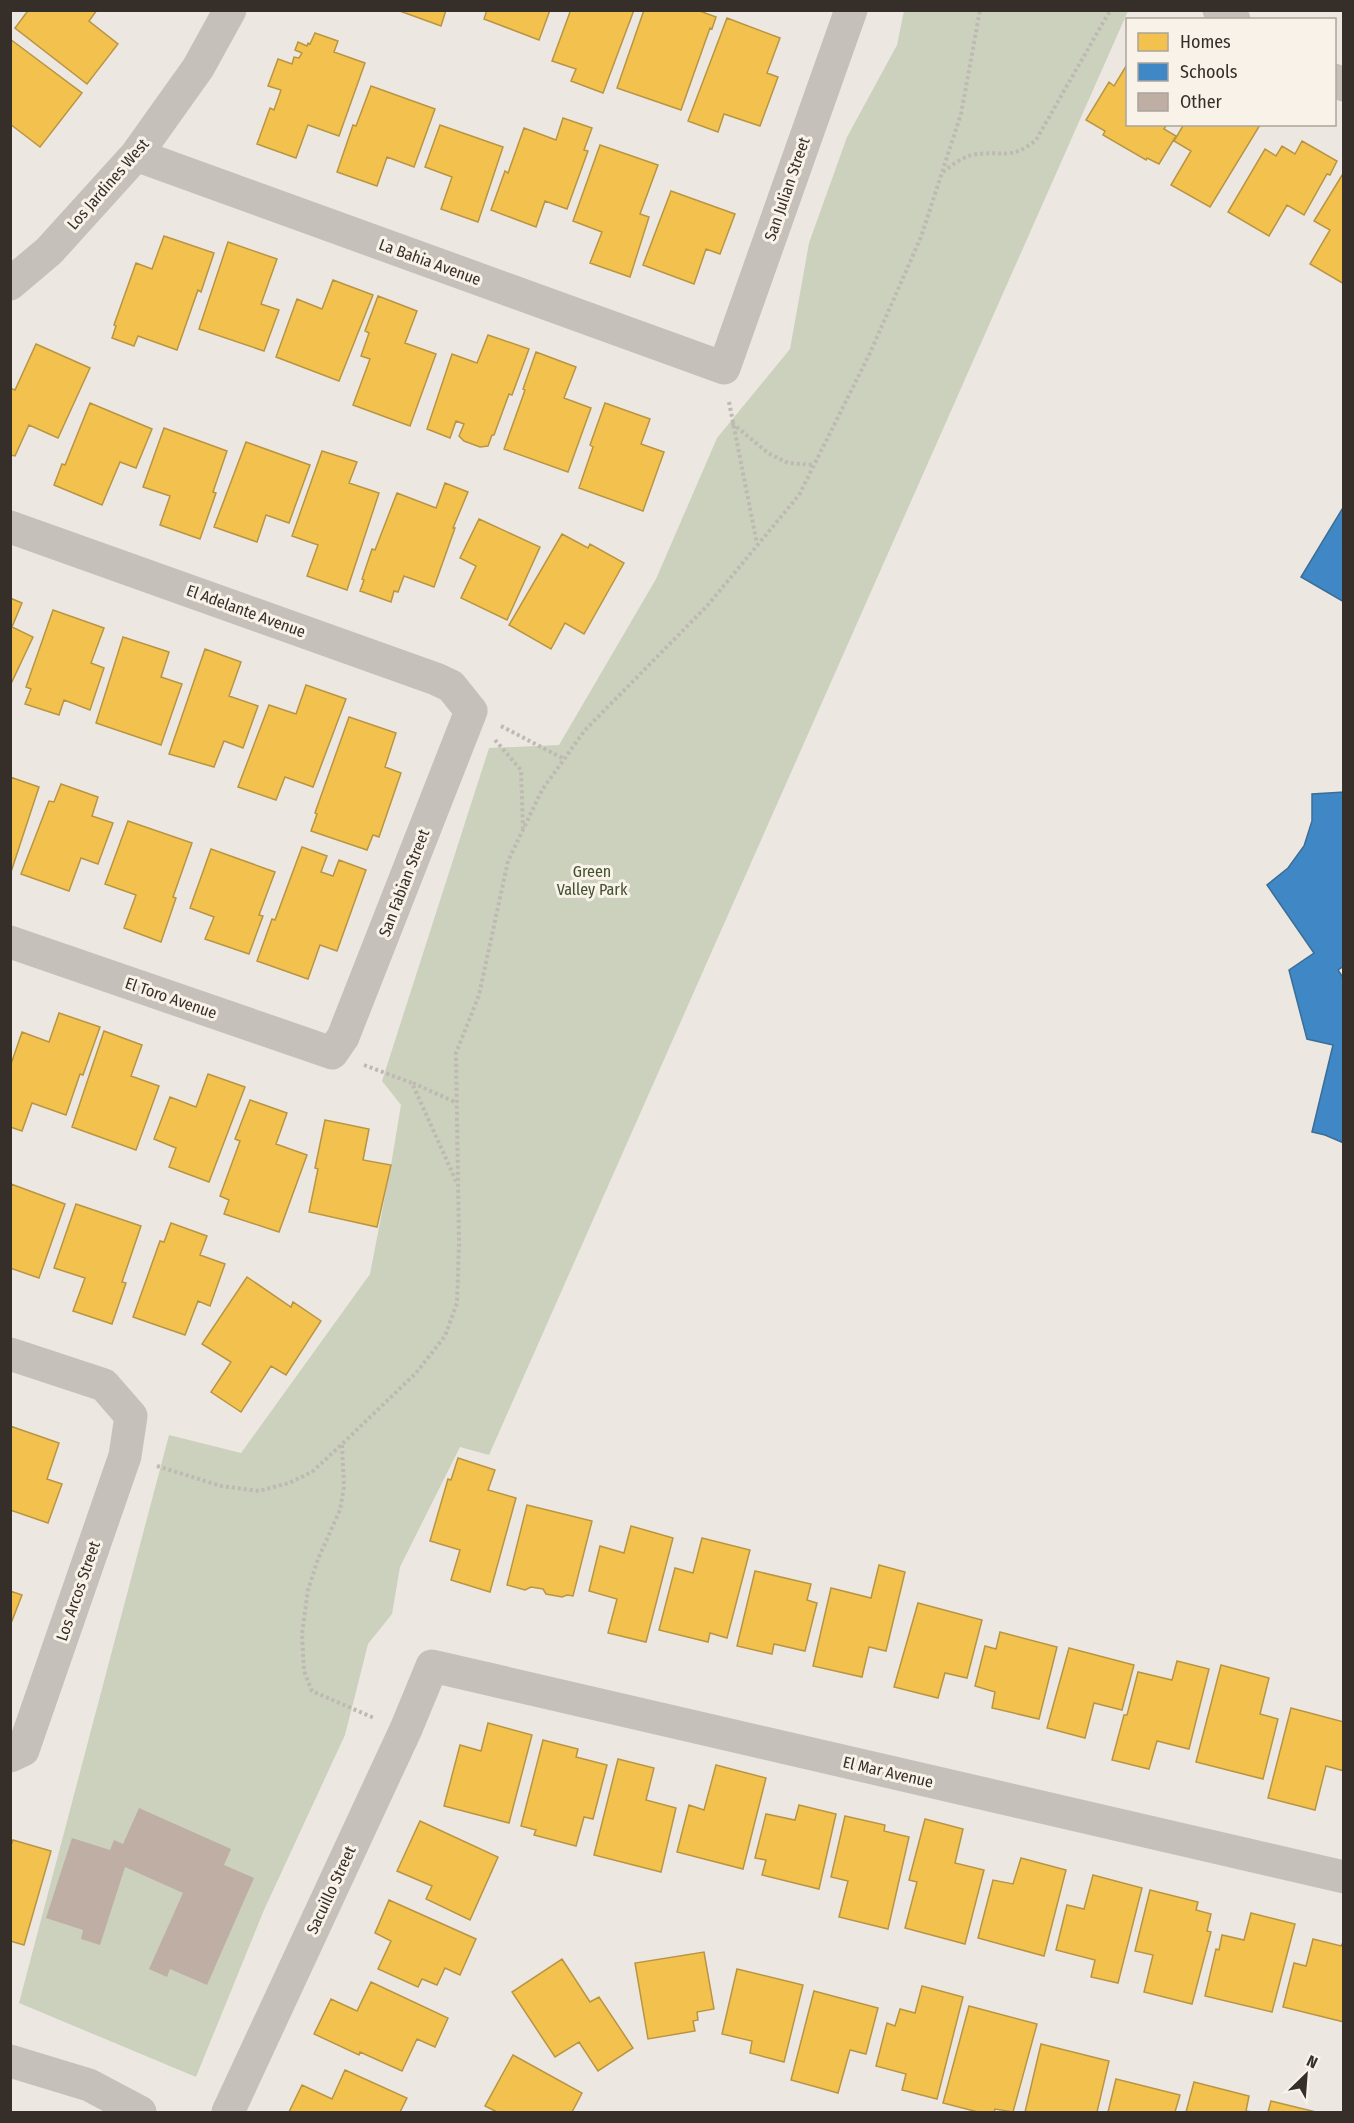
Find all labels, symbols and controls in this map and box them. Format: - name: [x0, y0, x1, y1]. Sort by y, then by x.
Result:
- legend: [1126, 18, 1336, 126]
- text: Homes: [1180, 31, 1231, 53]
- text: Schools: [1180, 61, 1238, 83]
- text: Other: [1180, 91, 1223, 113]
- street label: Los Jardines West: [63, 134, 153, 233]
- street label: San Julian Street: [760, 134, 814, 243]
- street label: La Bahia Avenue: [376, 235, 484, 289]
- street label: El Adelante Avenue: [184, 581, 308, 641]
- street label: San Fabian Street: [375, 826, 434, 940]
- park label: Green Valley Park: [557, 862, 628, 899]
- street label: El Toro Avenue: [123, 973, 219, 1023]
- street label: Los Arcos Street: [52, 1538, 104, 1643]
- street label: El Mar Avenue: [841, 1752, 935, 1792]
- street label: Sacuillo Street: [302, 1842, 360, 1937]
- north arrow: [1276, 2045, 1336, 2105]
- text: N: [1304, 2051, 1320, 2072]

